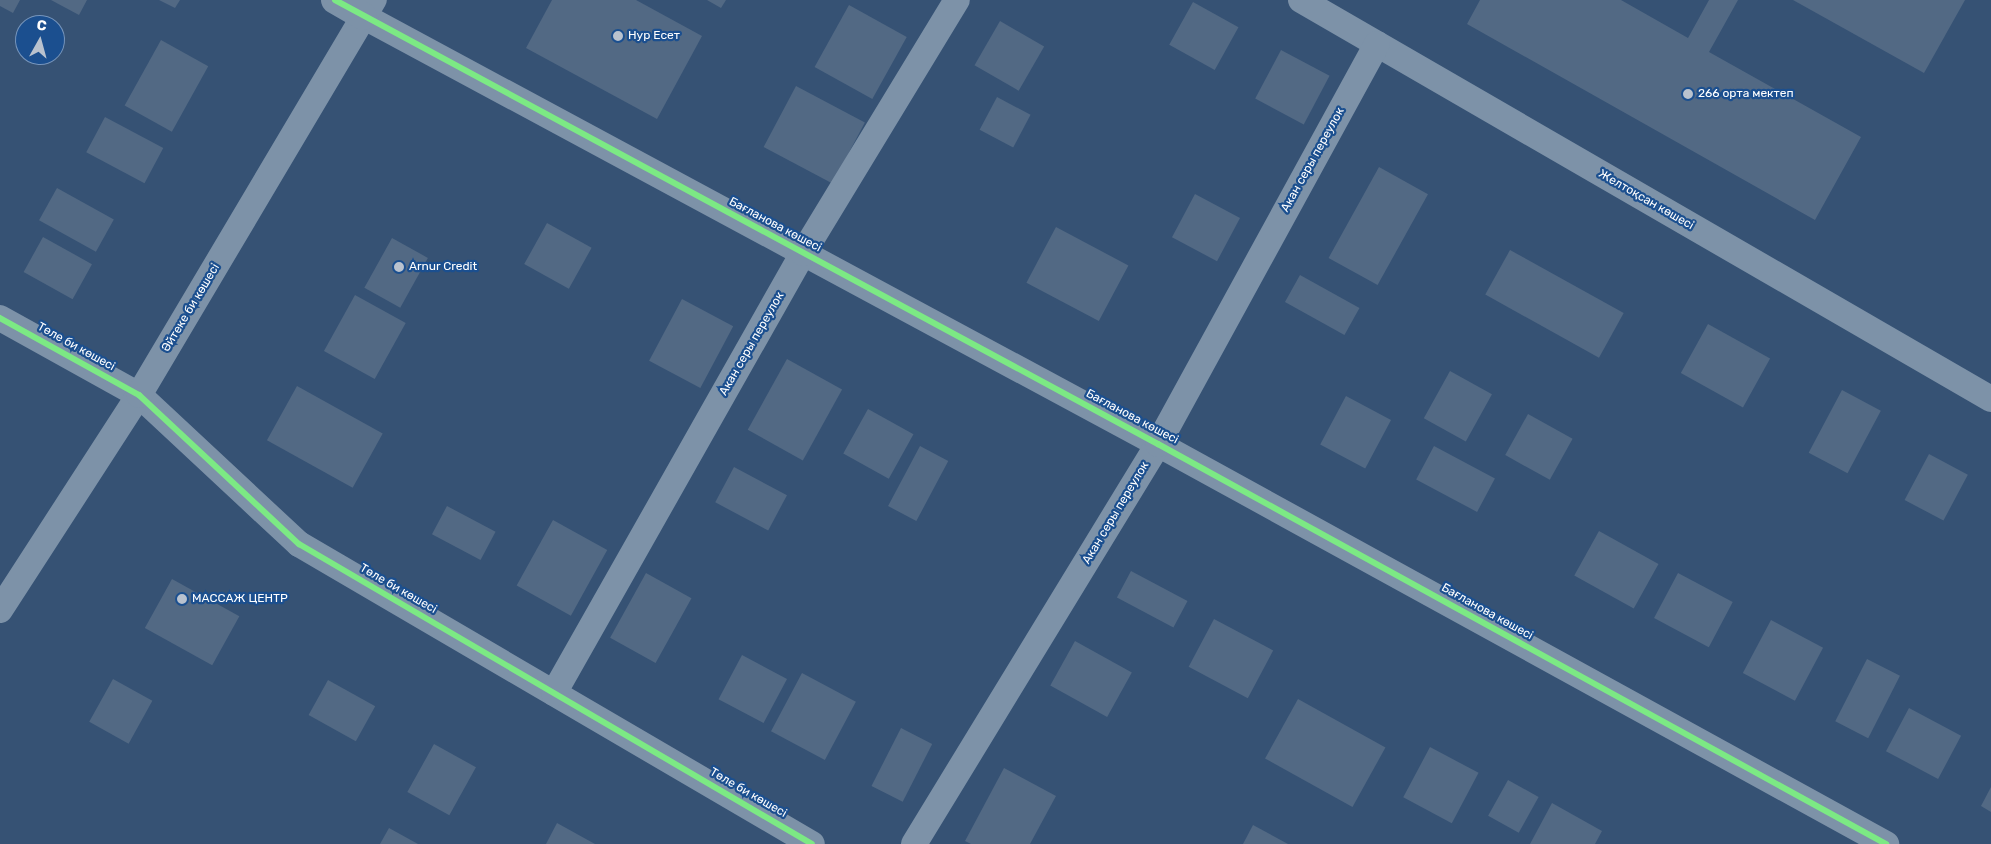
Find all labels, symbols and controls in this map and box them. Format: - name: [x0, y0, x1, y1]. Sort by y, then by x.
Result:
- north arrow: [15, 15, 65, 65]
- text: С: [36, 17, 48, 35]
- place label: Нур Есет: [628, 29, 680, 43]
- marker: Нур Есет: [612, 30, 624, 42]
- place label: 266 орта мектеп: [1698, 87, 1794, 101]
- marker: 266 орта мектеп: [1682, 88, 1694, 100]
- street label: Акан серы переулок: [1278, 105, 1348, 215]
- street label: Желтоқсан көшесі: [1596, 167, 1696, 233]
- street label: Бағланова көшесі: [726, 195, 824, 255]
- place label: Arnur Credit: [409, 260, 477, 274]
- street label: Әйтеке би көшесі: [159, 261, 223, 355]
- marker: Arnur Credit: [393, 261, 405, 273]
- street label: Акан серы переулок: [716, 290, 788, 398]
- street label: Төле би көшесі: [35, 320, 117, 374]
- street label: Бағланова көшесі: [1083, 387, 1181, 447]
- street label: Акан серы переулок: [1080, 459, 1152, 567]
- street label: Төле би көшесі: [357, 561, 439, 617]
- street label: Бағланова көшесі: [1439, 581, 1535, 643]
- place label: МАССАЖ ЦЕНТР: [192, 592, 288, 606]
- marker: МАССАЖ ЦЕНТР: [176, 593, 188, 605]
- street label: Төле би көшесі: [707, 765, 789, 821]

